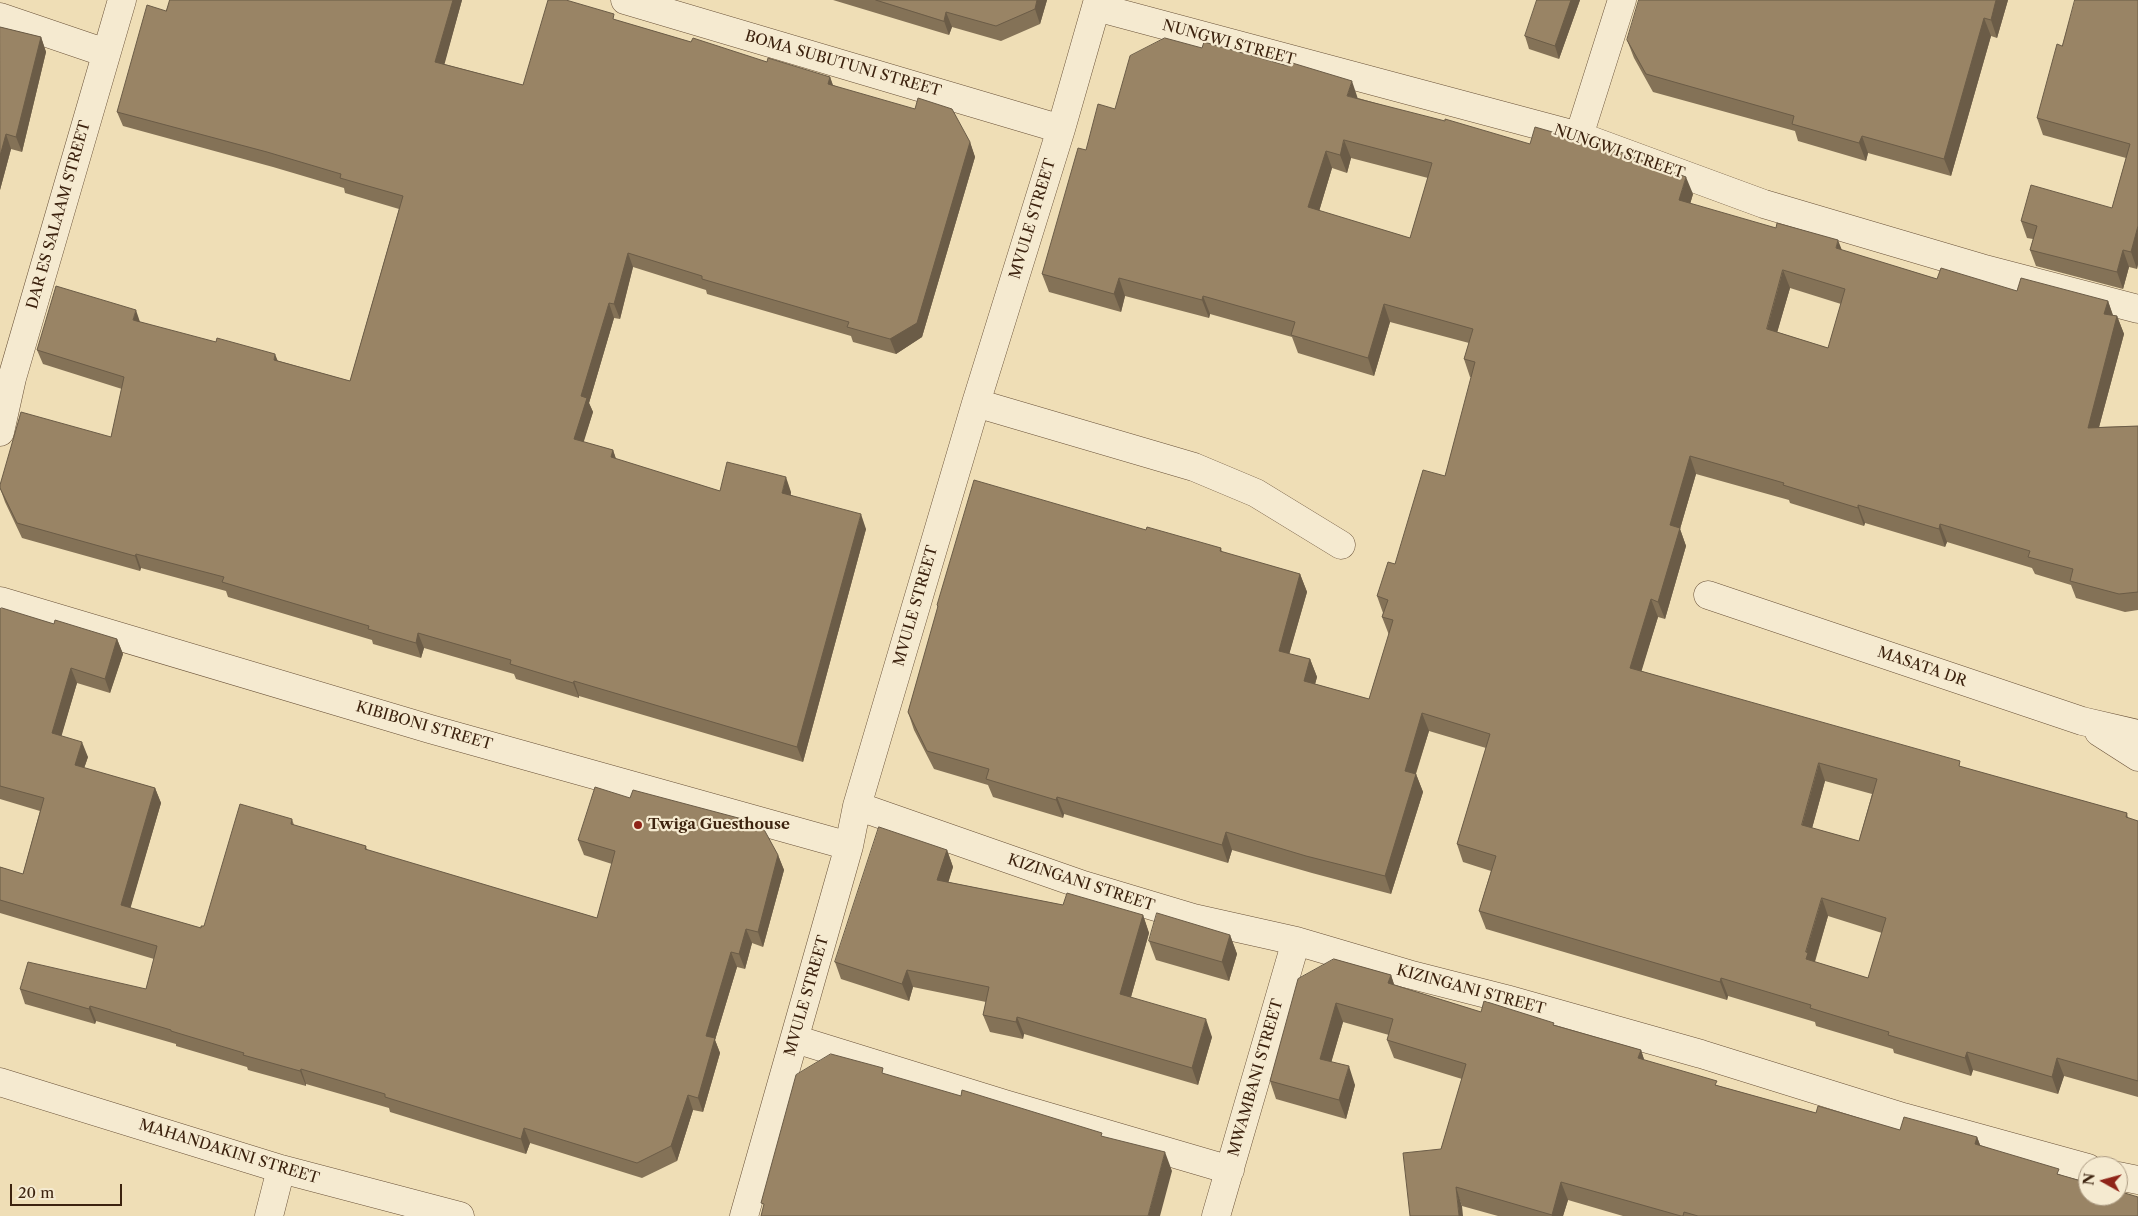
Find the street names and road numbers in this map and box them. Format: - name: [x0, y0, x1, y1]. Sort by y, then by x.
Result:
- street label: NUNGWI STREET: [1160, 17, 1298, 69]
- street label: BOMA SUBUTUNI STREET: [743, 27, 943, 101]
- street label: DAR ES SALAAM STREET: [23, 119, 95, 311]
- street label: NUNGWI STREET: [1551, 121, 1687, 183]
- street label: MVULE STREET: [1006, 157, 1060, 281]
- street label: MVULE STREET: [890, 544, 942, 668]
- street label: MASATA DR: [1875, 643, 1969, 691]
- street label: KIBIBONI STREET: [354, 698, 494, 754]
- street label: KIZINGANI STREET: [1005, 851, 1157, 915]
- street label: MVULE STREET: [781, 934, 833, 1058]
- street label: KIZINGANI STREET: [1395, 961, 1547, 1019]
- street label: MWAMBANI STREET: [1225, 997, 1287, 1159]
- street label: MAHANDAKINI STREET: [137, 1116, 321, 1188]

